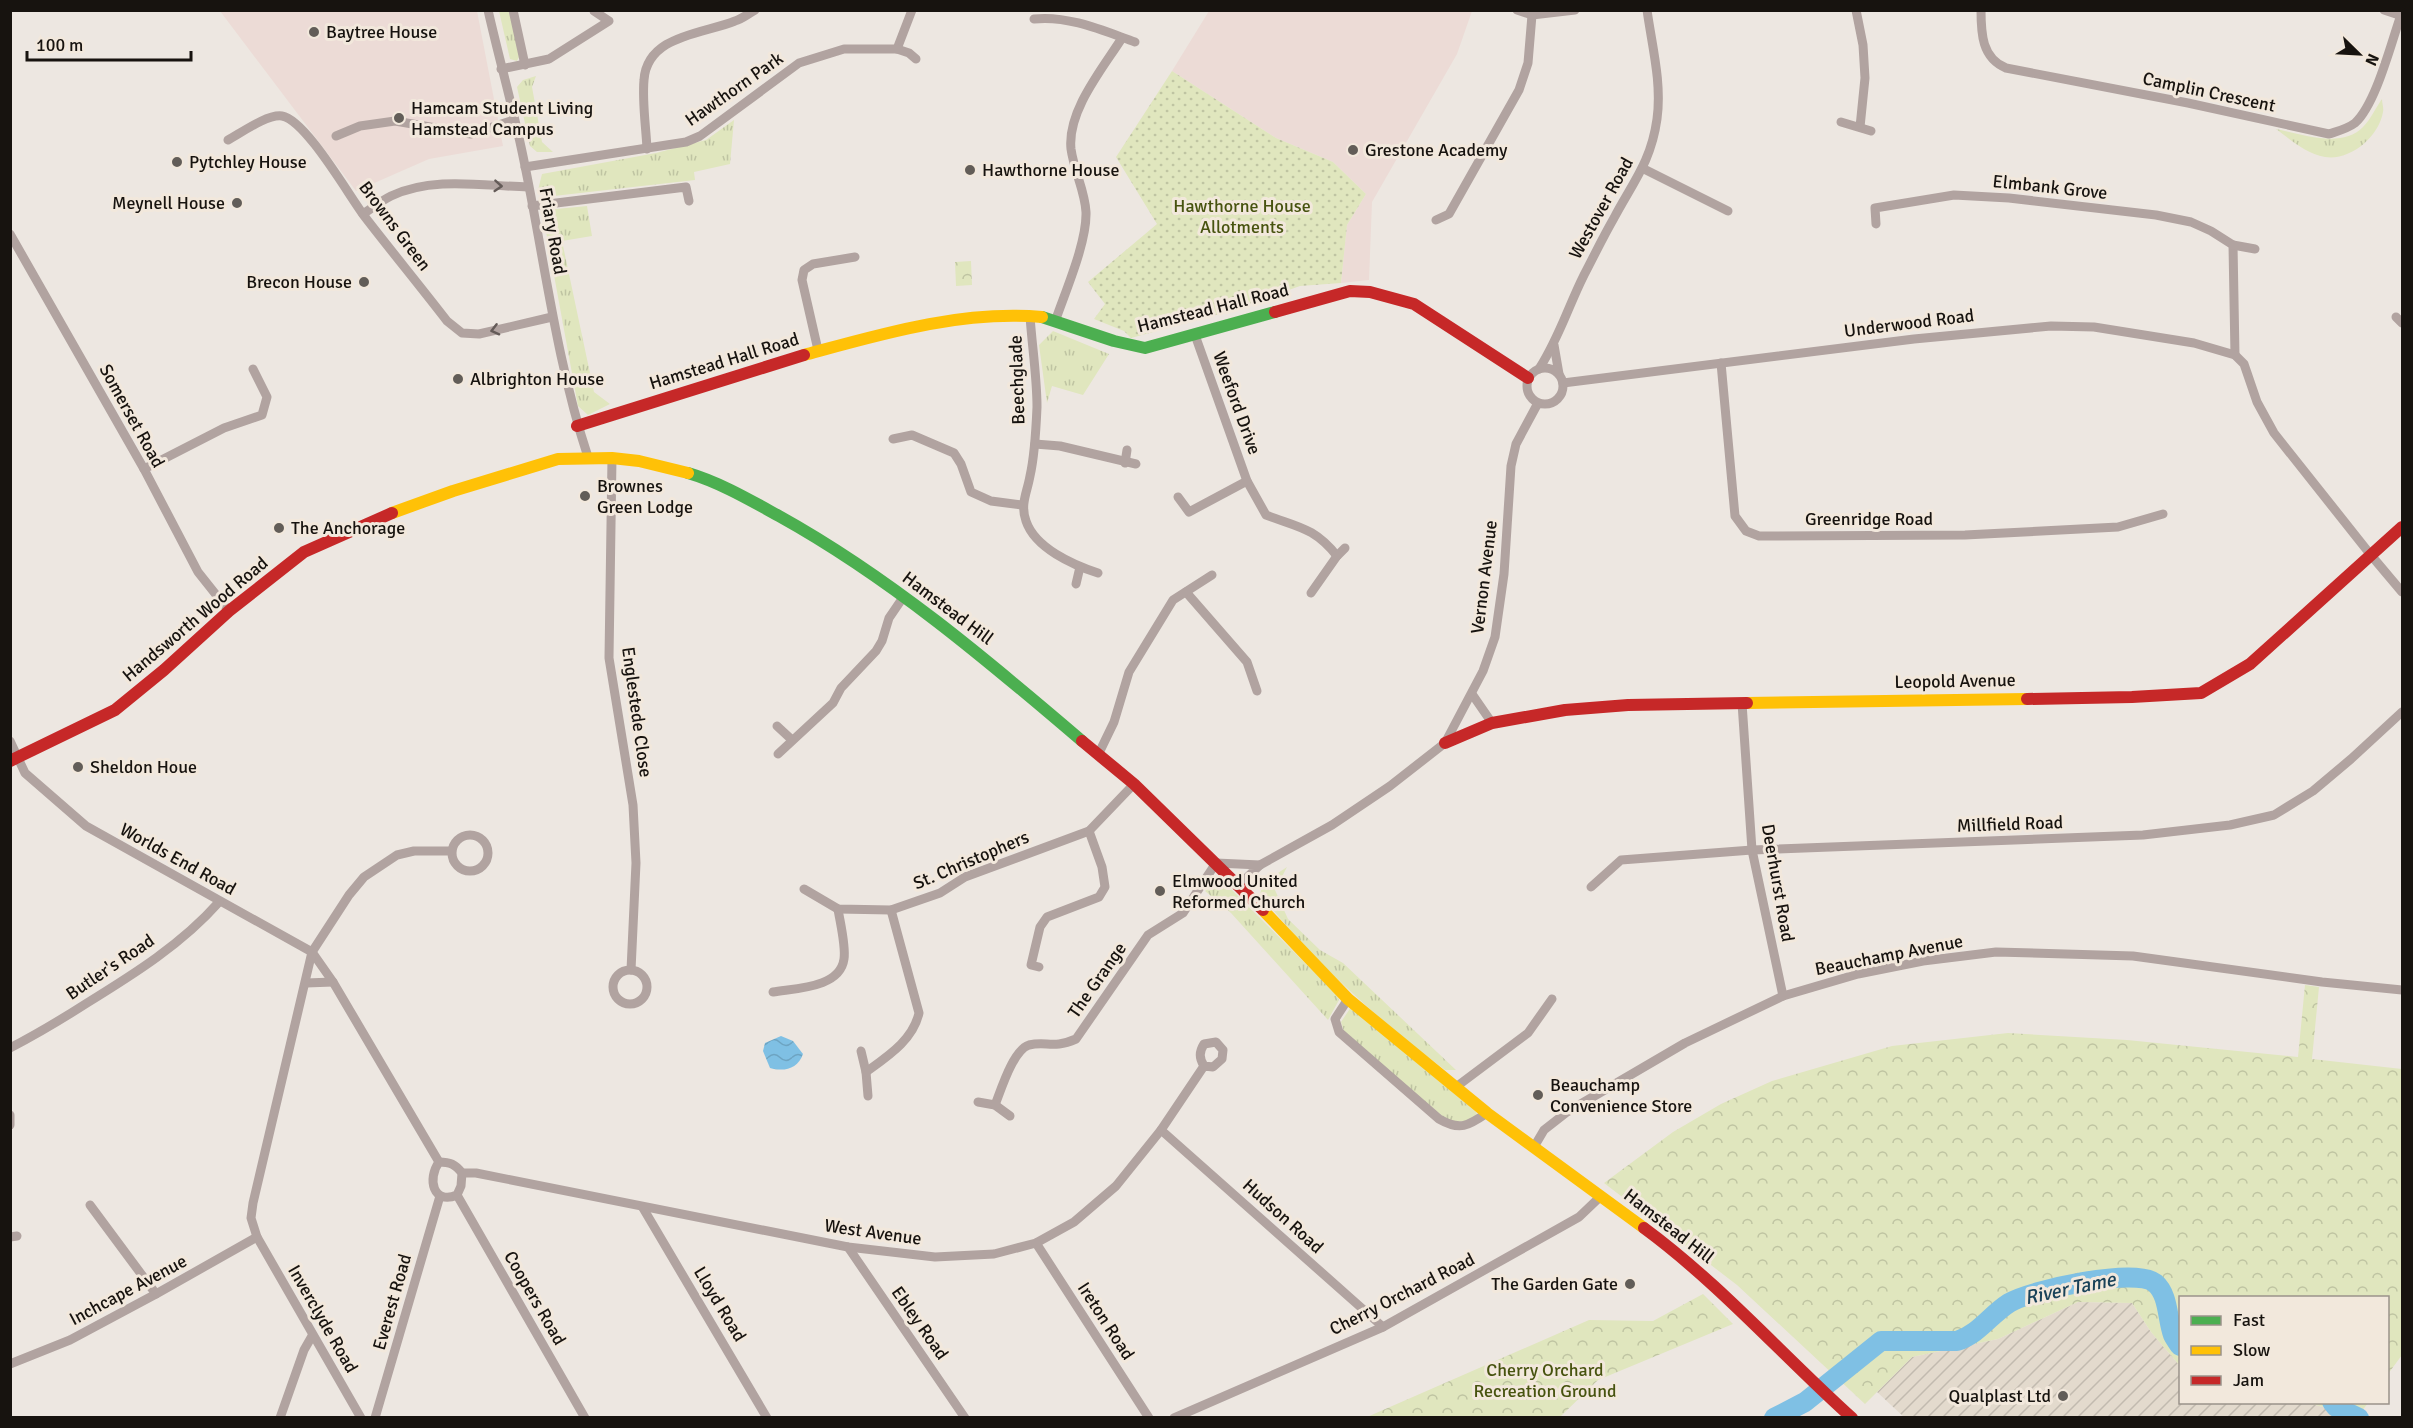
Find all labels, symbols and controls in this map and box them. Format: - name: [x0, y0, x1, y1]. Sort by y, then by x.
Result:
- place label: Baytree House: [326, 21, 437, 43]
- scale bar: [27, 24, 190, 62]
- north arrow: [2329, 24, 2389, 84]
- marker: Baytree House: [307, 25, 321, 39]
- text: 100 m: [36, 34, 83, 56]
- street label: Hawthorn Park: [681, 47, 787, 131]
- text: N: [2360, 51, 2383, 69]
- street label: Camplin Crescent: [2141, 67, 2277, 117]
- place label: Hamcam Student Living Hamstead Campus: [411, 97, 593, 140]
- marker: Hamcam Student Living Hamstead Campus: [392, 111, 406, 125]
- place label: Grestone Academy: [1365, 139, 1508, 161]
- marker: Grestone Academy: [1346, 143, 1360, 157]
- place label: Pytchley House: [189, 151, 307, 173]
- street label: Westover Road: [1564, 153, 1638, 263]
- marker: Pytchley House: [170, 155, 184, 169]
- place label: Hawthorne House: [982, 159, 1119, 181]
- marker: Hawthorne House: [963, 163, 977, 177]
- street label: Elmbank Grove: [1992, 170, 2108, 204]
- street label: Browns Green: [354, 177, 436, 275]
- one-way arrow: [494, 179, 503, 192]
- street label: Friary Road: [535, 186, 571, 276]
- place label: Meynell House: [112, 192, 225, 214]
- park label: Hawthorne House Allotments: [1173, 195, 1311, 238]
- marker: Meynell House: [230, 196, 244, 210]
- place label: Brecon House: [246, 271, 352, 293]
- marker: Brecon House: [357, 275, 371, 289]
- street label: Hamstead Hall Road: [1135, 279, 1291, 337]
- street label: Underwood Road: [1843, 304, 1975, 342]
- one-way arrow: [490, 323, 500, 336]
- street label: Hamstead Hall Road: [647, 328, 801, 394]
- street label: Beechglade: [1004, 335, 1030, 425]
- street label: Weeford Drive: [1208, 348, 1266, 458]
- street label: Somerset Road: [94, 360, 170, 472]
- place label: Albrighton House: [470, 368, 604, 390]
- marker: Albrighton House: [451, 372, 465, 386]
- place label: Brownes Green Lodge: [597, 475, 693, 518]
- marker: Brownes Green Lodge: [578, 489, 592, 503]
- street label: Greenridge Road: [1805, 508, 1933, 530]
- place label: The Anchorage: [291, 517, 405, 539]
- street label: Vernon Avenue: [1466, 519, 1502, 635]
- marker: The Anchorage: [272, 521, 286, 535]
- street label: Handsworth Wood Road: [118, 552, 272, 686]
- street label: Hamstead Hill: [898, 567, 998, 649]
- street label: Englestede Close: [617, 645, 657, 779]
- street label: Leopold Avenue: [1894, 669, 2016, 693]
- place label: Sheldon Houe: [90, 756, 197, 778]
- marker: Sheldon Houe: [71, 760, 85, 774]
- street label: Millfield Road: [1956, 811, 2064, 837]
- street label: Worlds End Road: [116, 818, 240, 900]
- street label: Deerhurst Road: [1757, 822, 1799, 944]
- street label: St. Christophers: [910, 826, 1032, 894]
- place label: Elmwood United Reformed Church: [1172, 870, 1305, 913]
- marker: Elmwood United Reformed Church: [1153, 884, 1167, 898]
- street label: Butler's Road: [62, 929, 158, 1005]
- street label: Beauchamp Avenue: [1813, 930, 1965, 980]
- street label: The Grange: [1063, 938, 1131, 1022]
- place label: Beauchamp Convenience Store: [1550, 1074, 1692, 1117]
- marker: Beauchamp Convenience Store: [1531, 1088, 1545, 1102]
- street label: Hudson Road: [1238, 1174, 1328, 1258]
- street label: Hamstead Hill: [1619, 1184, 1719, 1268]
- street label: West Avenue: [823, 1214, 923, 1250]
- street label: Coopers Road: [499, 1247, 571, 1349]
- street label: Cherry Orchard Road: [1326, 1248, 1478, 1340]
- street label: Inchcape Avenue: [66, 1250, 190, 1330]
- street label: Everest Road: [368, 1251, 416, 1353]
- street label: Inverclyde Road: [283, 1261, 363, 1377]
- street label: Lloyd Road: [689, 1262, 751, 1346]
- water label: River Tame: [2022, 1266, 2119, 1310]
- place label: The Garden Gate: [1491, 1273, 1618, 1295]
- marker: The Garden Gate: [1623, 1277, 1637, 1291]
- street label: Ireton Road: [1073, 1278, 1139, 1364]
- street label: Ebley Road: [887, 1282, 953, 1364]
- legend: [2179, 1296, 2389, 1404]
- text: Fast: [2233, 1309, 2265, 1331]
- text: Slow: [2233, 1339, 2270, 1361]
- park label: Cherry Orchard Recreation Ground: [1473, 1359, 1617, 1402]
- text: Jam: [2233, 1369, 2264, 1391]
- place label: Qualplast Ltd: [1948, 1385, 2051, 1407]
- marker: Qualplast Ltd: [2056, 1389, 2070, 1403]

